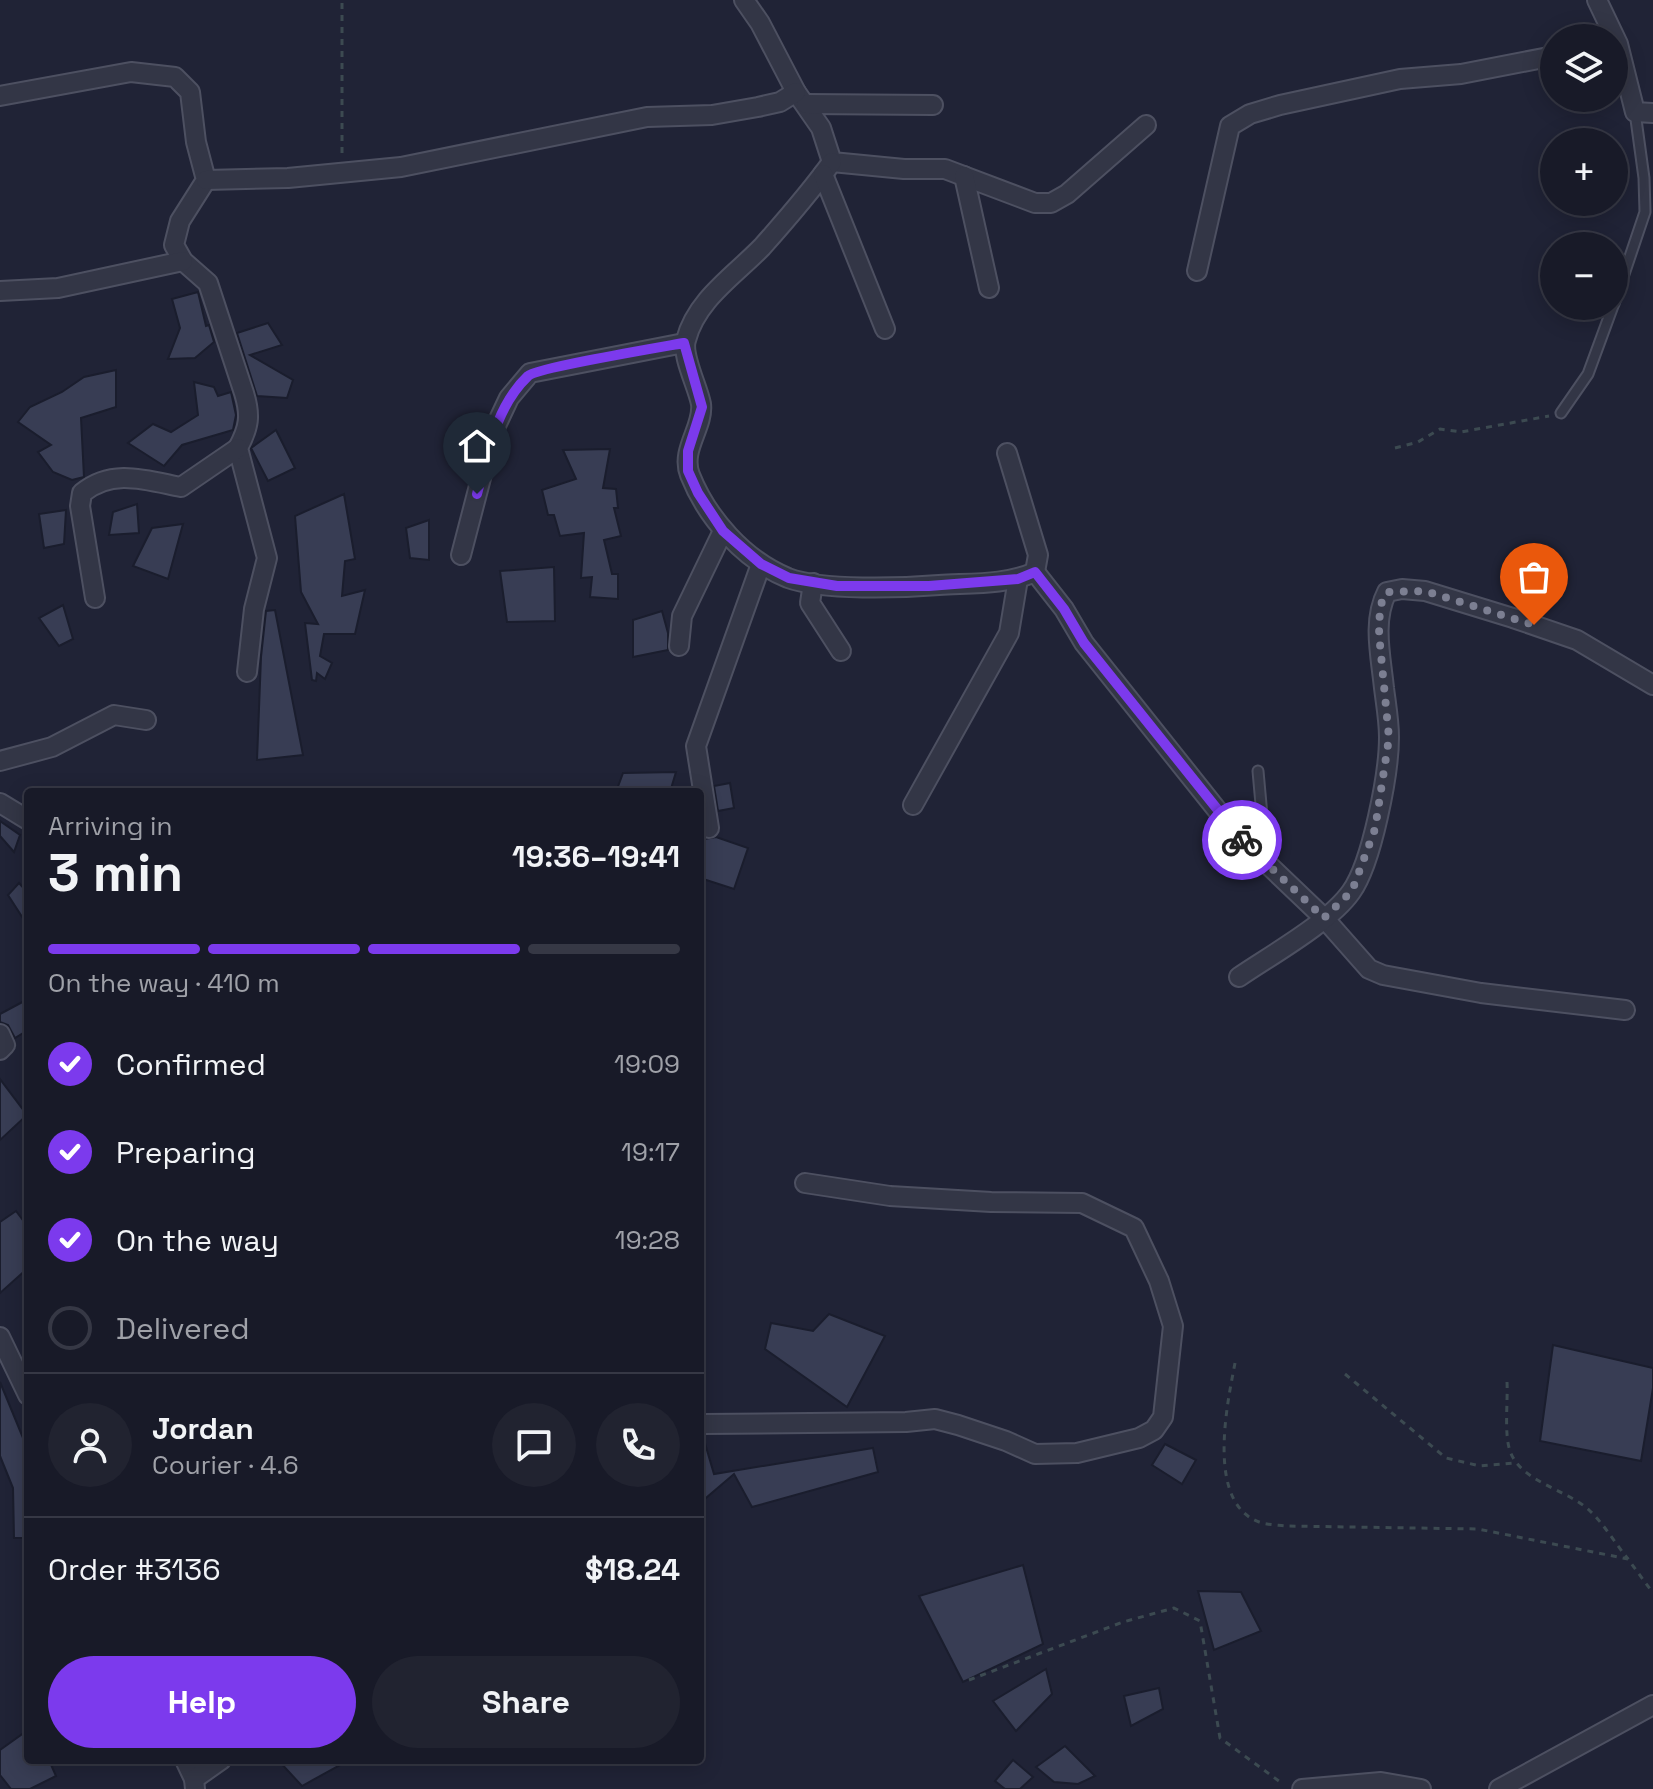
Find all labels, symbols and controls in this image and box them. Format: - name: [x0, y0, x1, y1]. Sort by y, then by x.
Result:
- map controls: [1540, 24, 1628, 320]
- button: layers: [1540, 24, 1628, 112]
- button: +: [1540, 128, 1628, 216]
- button: −: [1540, 232, 1628, 320]
- pin: [443, 412, 511, 494]
- icon: home: [455, 424, 499, 468]
- pin: [1500, 543, 1568, 625]
- icon: bag: [1512, 555, 1556, 599]
- courier: [1202, 800, 1282, 880]
- text: Arriving in: [48, 809, 172, 843]
- icon: bike: [1220, 818, 1264, 862]
- text: 19:36–19:41: [512, 837, 680, 876]
- text: 3 min: [48, 840, 183, 906]
- text: On the way · 410 m: [48, 966, 280, 1000]
- icon: check: [48, 1042, 92, 1086]
- text: Confirmed: [116, 1045, 266, 1084]
- text: 19:09: [614, 1047, 680, 1081]
- icon: check: [48, 1130, 92, 1174]
- text: Preparing: [116, 1133, 255, 1172]
- text: 19:17: [621, 1135, 680, 1169]
- icon: check: [48, 1218, 92, 1262]
- text: On the way: [116, 1221, 279, 1260]
- text: 19:28: [615, 1223, 680, 1257]
- text: Delivered: [116, 1309, 250, 1348]
- button: person: [48, 1403, 132, 1487]
- button: chat: [492, 1403, 576, 1487]
- button: phone: [596, 1403, 680, 1487]
- text: Jordan: [152, 1409, 254, 1448]
- text: Courier · 4.6: [152, 1448, 299, 1482]
- text: Order #3136: [48, 1550, 221, 1589]
- text: $18.24: [585, 1550, 680, 1589]
- button: Help: [48, 1656, 356, 1748]
- button: Share: [372, 1656, 680, 1748]

